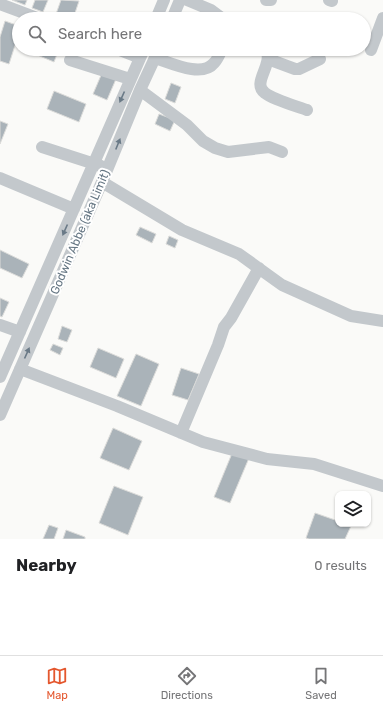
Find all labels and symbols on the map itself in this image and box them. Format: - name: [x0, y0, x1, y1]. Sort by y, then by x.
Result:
- one-way arrow: [119, 92, 125, 103]
- one-way arrow: [115, 139, 121, 150]
- street label: Godwin Abbe (aka Limit): [47, 167, 113, 297]
- one-way arrow: [62, 224, 68, 235]
- one-way arrow: [24, 348, 30, 359]

